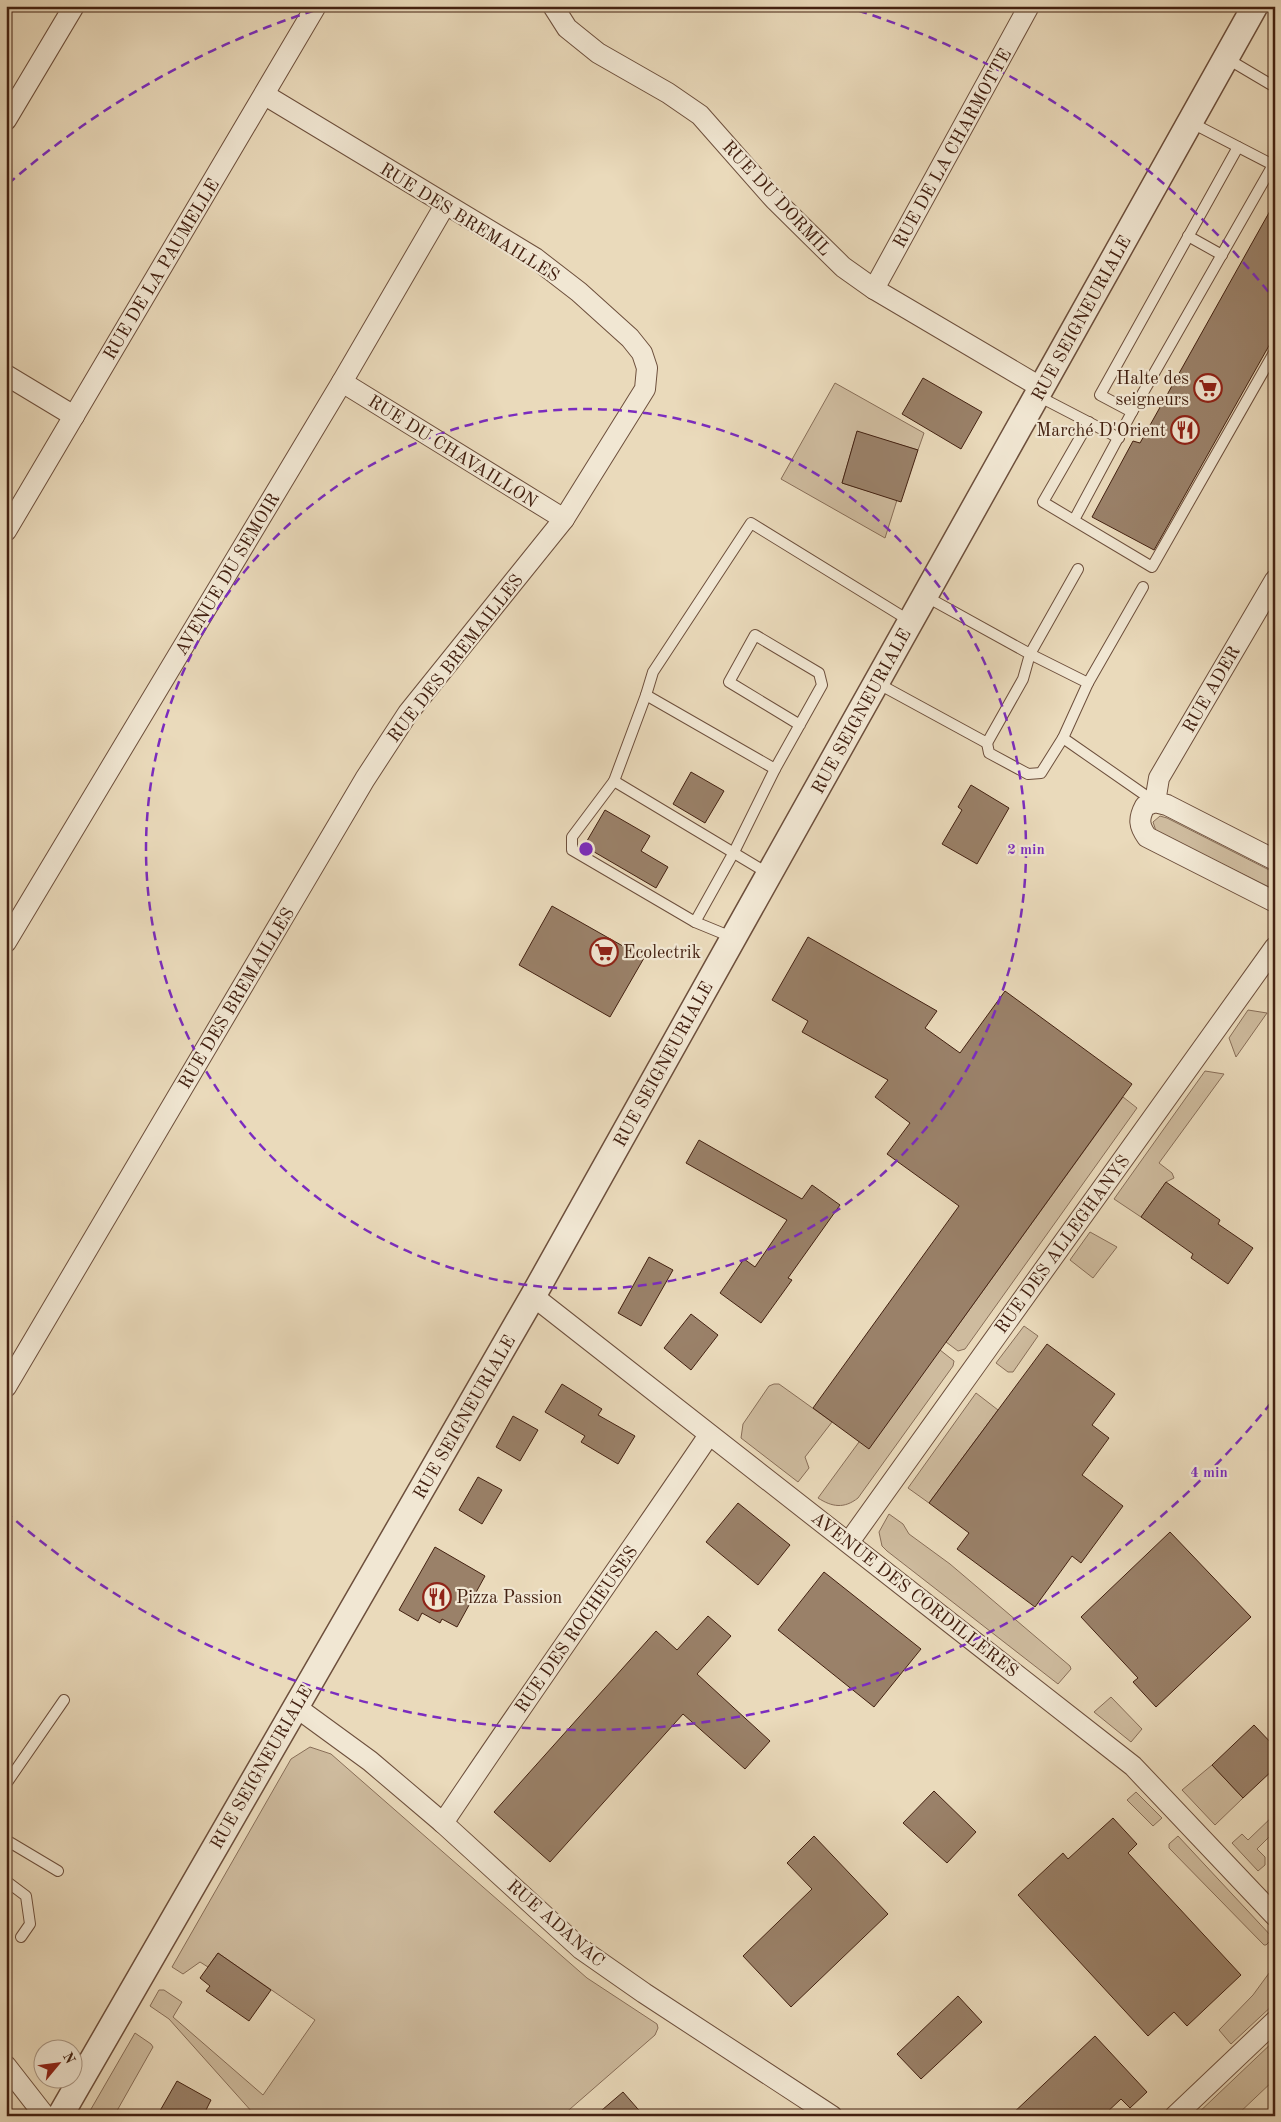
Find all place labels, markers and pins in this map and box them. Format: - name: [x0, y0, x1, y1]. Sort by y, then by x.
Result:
- place label: Halte des seigneurs: [1116, 370, 1189, 409]
- supermarket icon: Halte des seigneurs: [1193, 373, 1223, 403]
- restaurant icon: Marché D'Orient: [1170, 415, 1200, 445]
- place label: Marché D'Orient: [1036, 422, 1166, 440]
- centre of rings: [577, 840, 595, 858]
- supermarket icon: Ecolectrik: [589, 937, 619, 967]
- place label: Ecolectrik: [623, 944, 701, 962]
- restaurant icon: Pizza Passion: [422, 1582, 452, 1612]
- place label: Pizza Passion: [456, 1589, 563, 1607]

